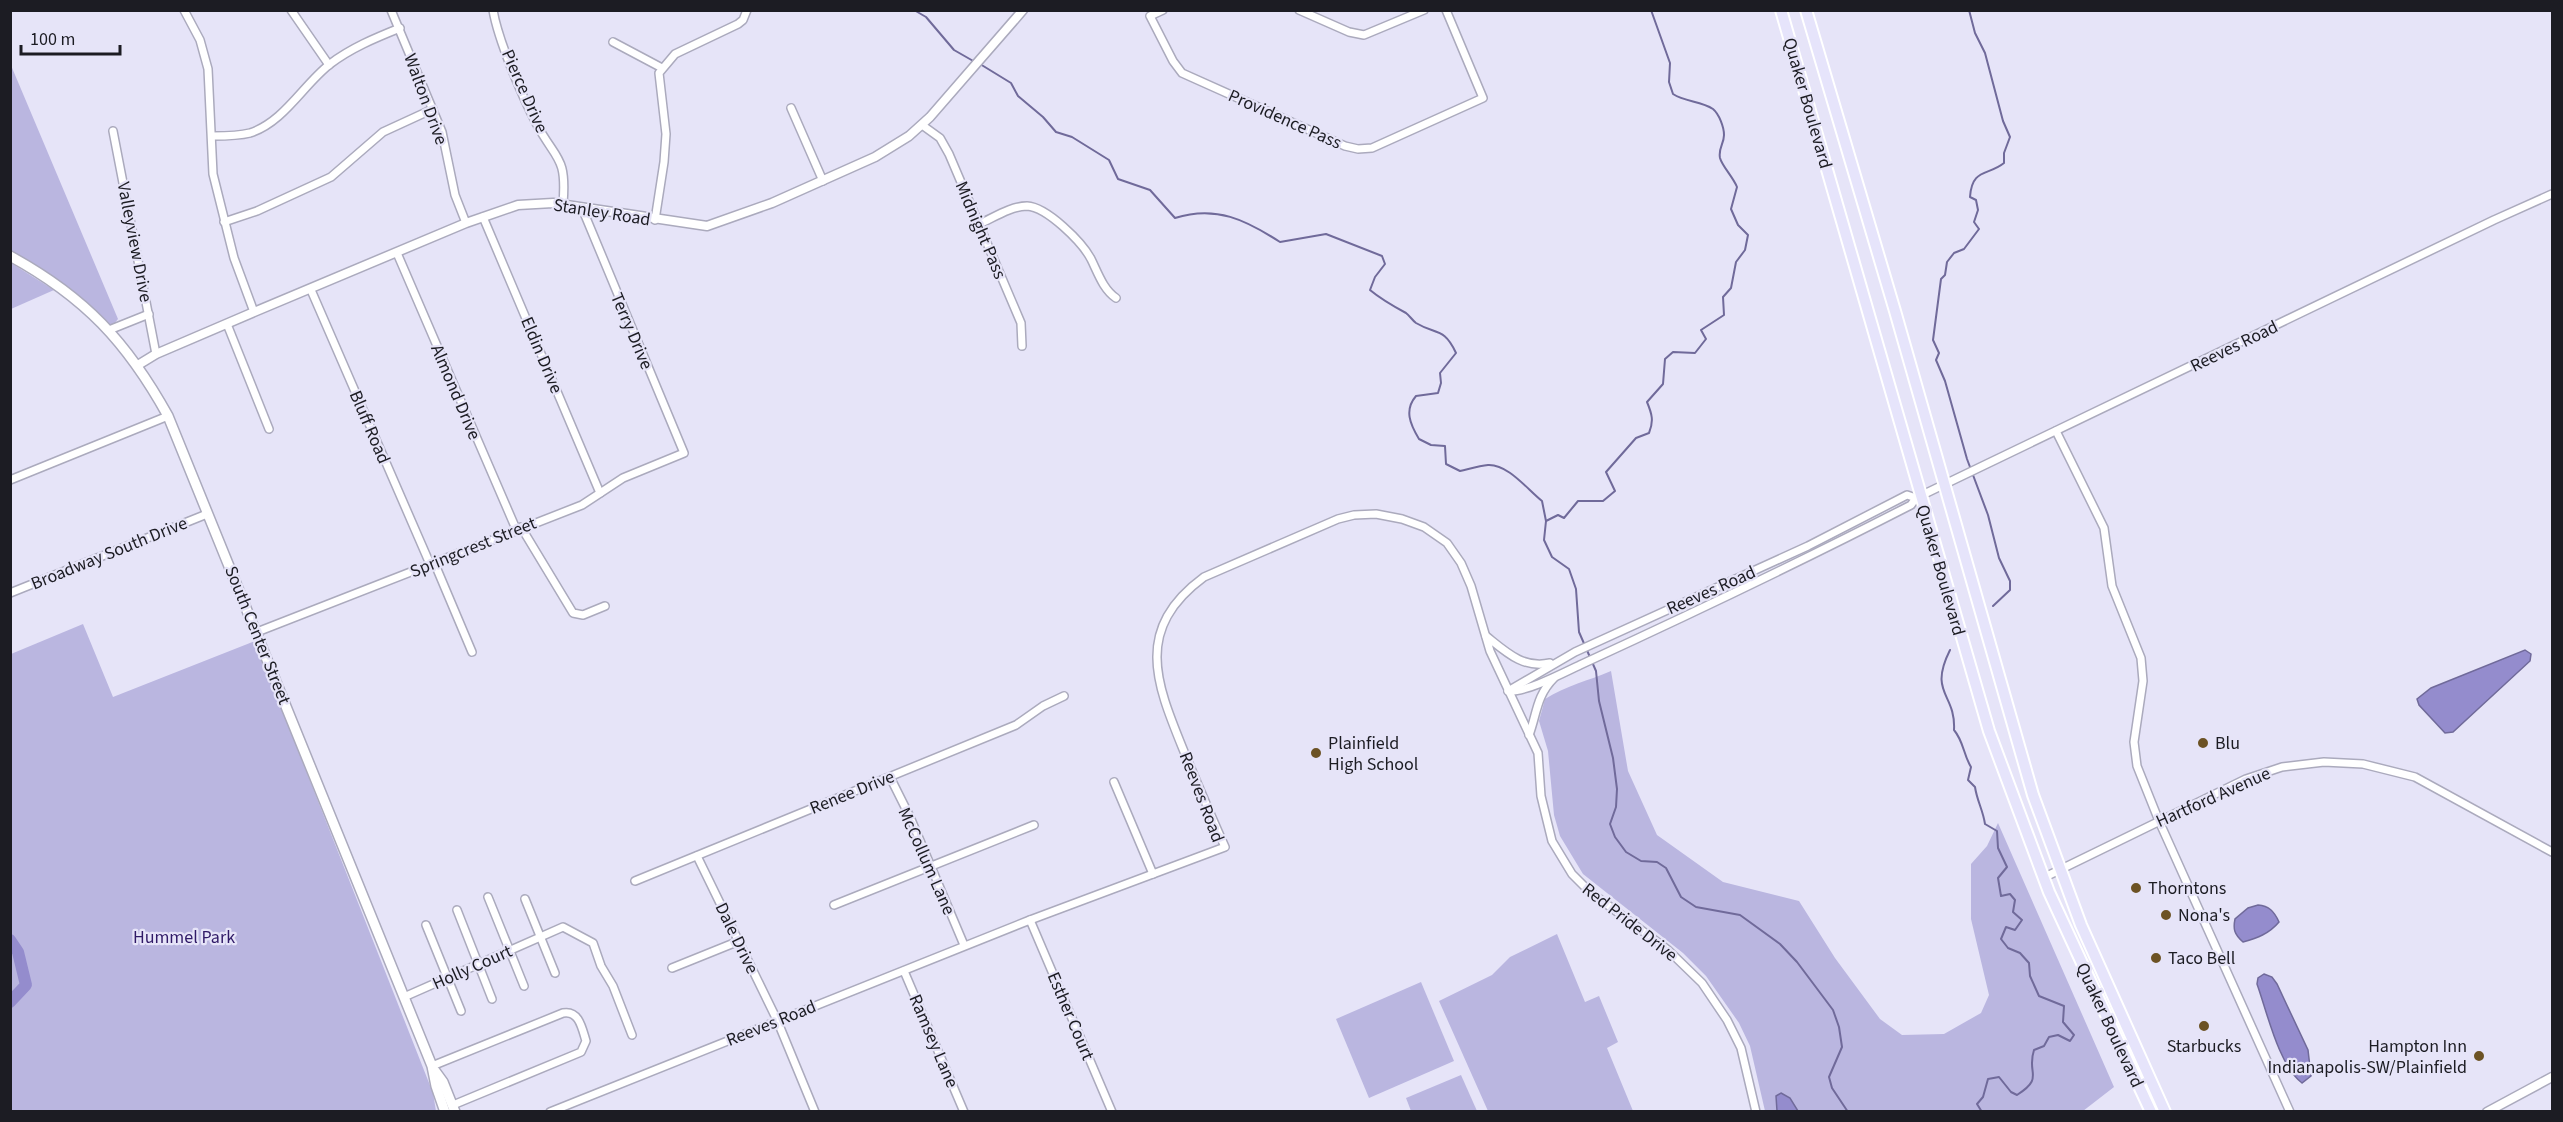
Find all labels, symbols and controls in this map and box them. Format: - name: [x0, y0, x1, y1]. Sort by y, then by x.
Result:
- scale bar: [21, 18, 120, 56]
- text: 100 m: [30, 27, 75, 52]
- street label: Quaker Boulevard: [1777, 35, 1838, 172]
- street label: Pierce Drive: [495, 45, 554, 137]
- street label: Walton Drive: [397, 50, 454, 148]
- street label: Providence Pass: [1224, 83, 1345, 156]
- street label: Midnight Pass: [949, 177, 1012, 283]
- street label: Valleyview Drive: [111, 180, 158, 304]
- street label: Stanley Road: [552, 192, 652, 233]
- street label: Terry Drive: [604, 289, 659, 374]
- street label: Eldin Drive: [514, 313, 569, 397]
- street label: Reeves Road: [2186, 314, 2282, 379]
- street label: Almond Drive: [424, 341, 487, 444]
- street label: Bluff Road: [343, 387, 396, 468]
- street label: Quaker Boulevard: [1910, 502, 1971, 639]
- street label: Broadway South Drive: [27, 511, 191, 596]
- street label: Springcrest Street: [406, 511, 540, 584]
- street label: Reeves Road: [1663, 560, 1760, 621]
- street label: South Center Street: [218, 562, 297, 708]
- place label: Plainfield High School: [1328, 731, 1418, 777]
- place label: Blu: [2215, 731, 2240, 756]
- marker: Blu: [2196, 736, 2210, 750]
- marker: Plainfield High School: [1309, 746, 1323, 760]
- street label: Reeves Road: [1173, 748, 1230, 846]
- street label: Hartford Avenue: [2152, 761, 2275, 834]
- street label: Renee Drive: [806, 764, 898, 821]
- street label: McCollum Lane: [892, 803, 961, 919]
- place label: Thorntons: [2148, 876, 2226, 901]
- street label: Red Pride Drive: [1577, 877, 1683, 968]
- marker: Thorntons: [2129, 881, 2143, 895]
- street label: Dale Drive: [709, 898, 765, 978]
- place label: Nona's: [2178, 903, 2230, 928]
- marker: Nona's: [2159, 908, 2173, 922]
- park label: Hummel Park: [133, 925, 235, 950]
- street label: Holly Court: [428, 939, 516, 996]
- place label: Taco Bell: [2168, 946, 2235, 971]
- marker: Taco Bell: [2149, 951, 2163, 965]
- street label: Quaker Boulevard: [2070, 959, 2149, 1092]
- street label: Esther Court: [1041, 968, 1100, 1064]
- street label: Ramsey Lane: [903, 991, 964, 1092]
- street label: Reeves Road: [722, 994, 820, 1053]
- marker: Starbucks: [2197, 1019, 2211, 1033]
- place label: Starbucks: [2167, 1034, 2241, 1059]
- place label: Hampton Inn Indianapolis-SW/Plainfield: [2267, 1034, 2467, 1080]
- marker: Hampton Inn Indianapolis-SW/Plainfield: [2472, 1049, 2486, 1063]

